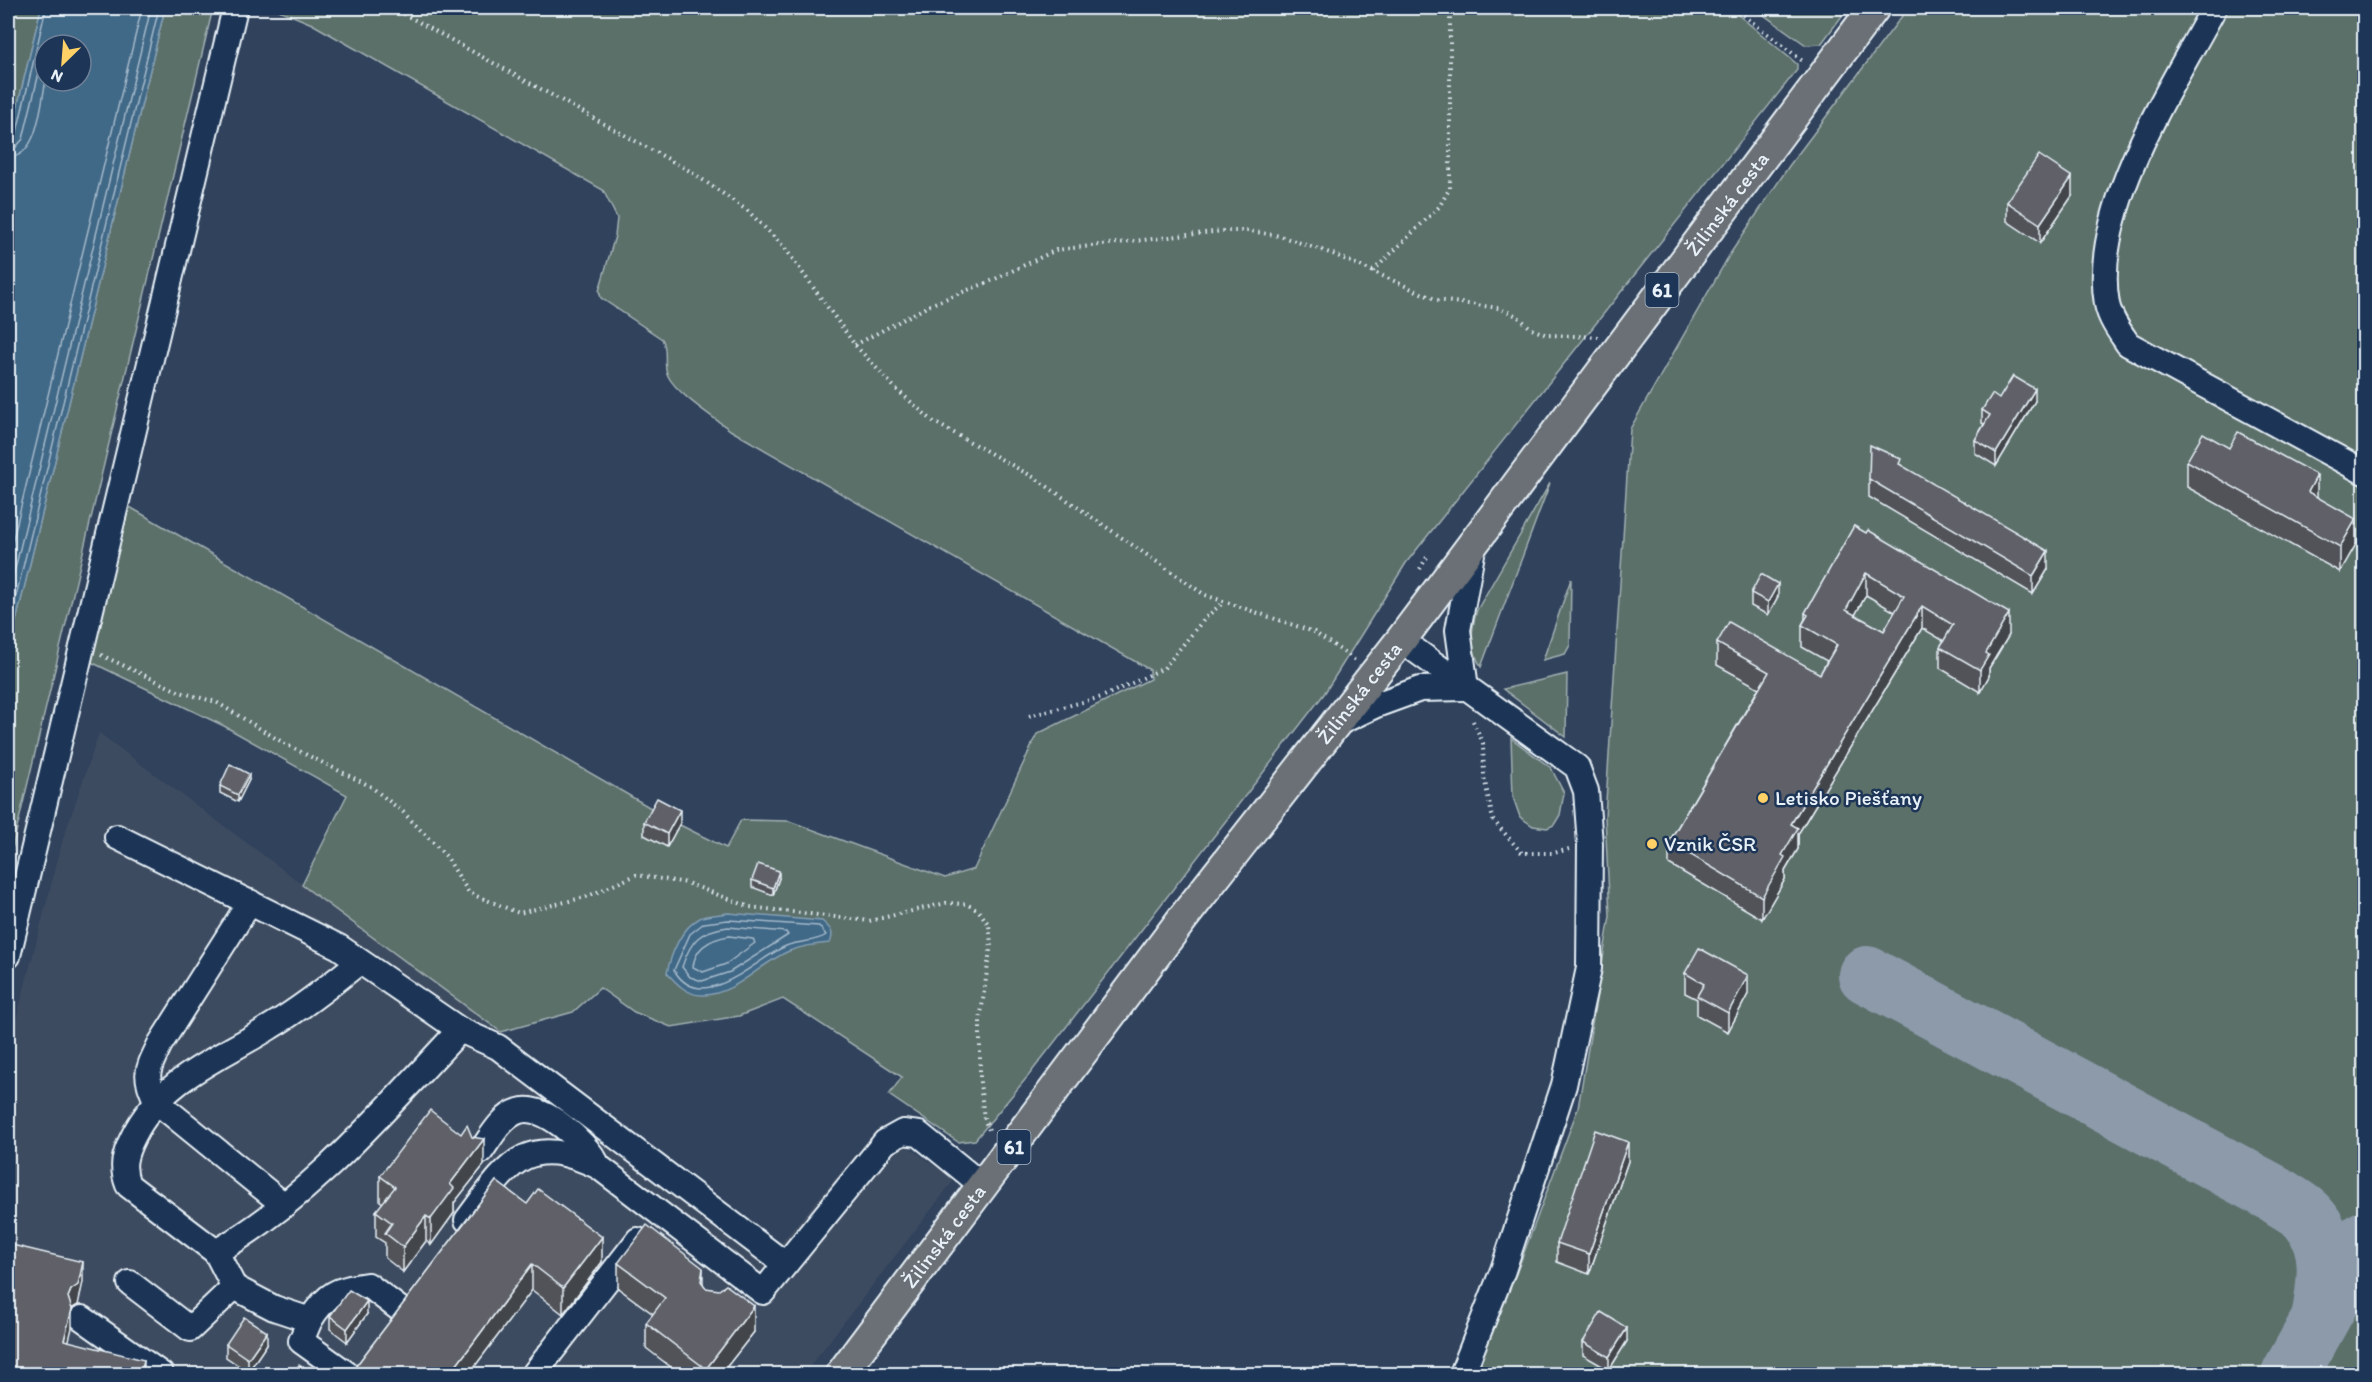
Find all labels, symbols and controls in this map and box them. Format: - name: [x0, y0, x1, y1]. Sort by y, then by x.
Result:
- north arrow: [33, 33, 93, 93]
- text: N: [48, 65, 66, 87]
- street label: Žilinská cesta: [1680, 147, 1774, 260]
- road number: 61: [1646, 273, 1678, 307]
- street label: Žilinská cesta: [1311, 636, 1407, 749]
- place label: Letisko Piešťany: [1775, 785, 1922, 810]
- marker: Letisko Piešťany: [1756, 791, 1770, 805]
- place label: Vznik ČSR: [1664, 831, 1756, 856]
- marker: Vznik ČSR: [1645, 837, 1659, 851]
- road number: 61: [998, 1130, 1030, 1164]
- street label: Žilinská cesta: [897, 1179, 991, 1293]

